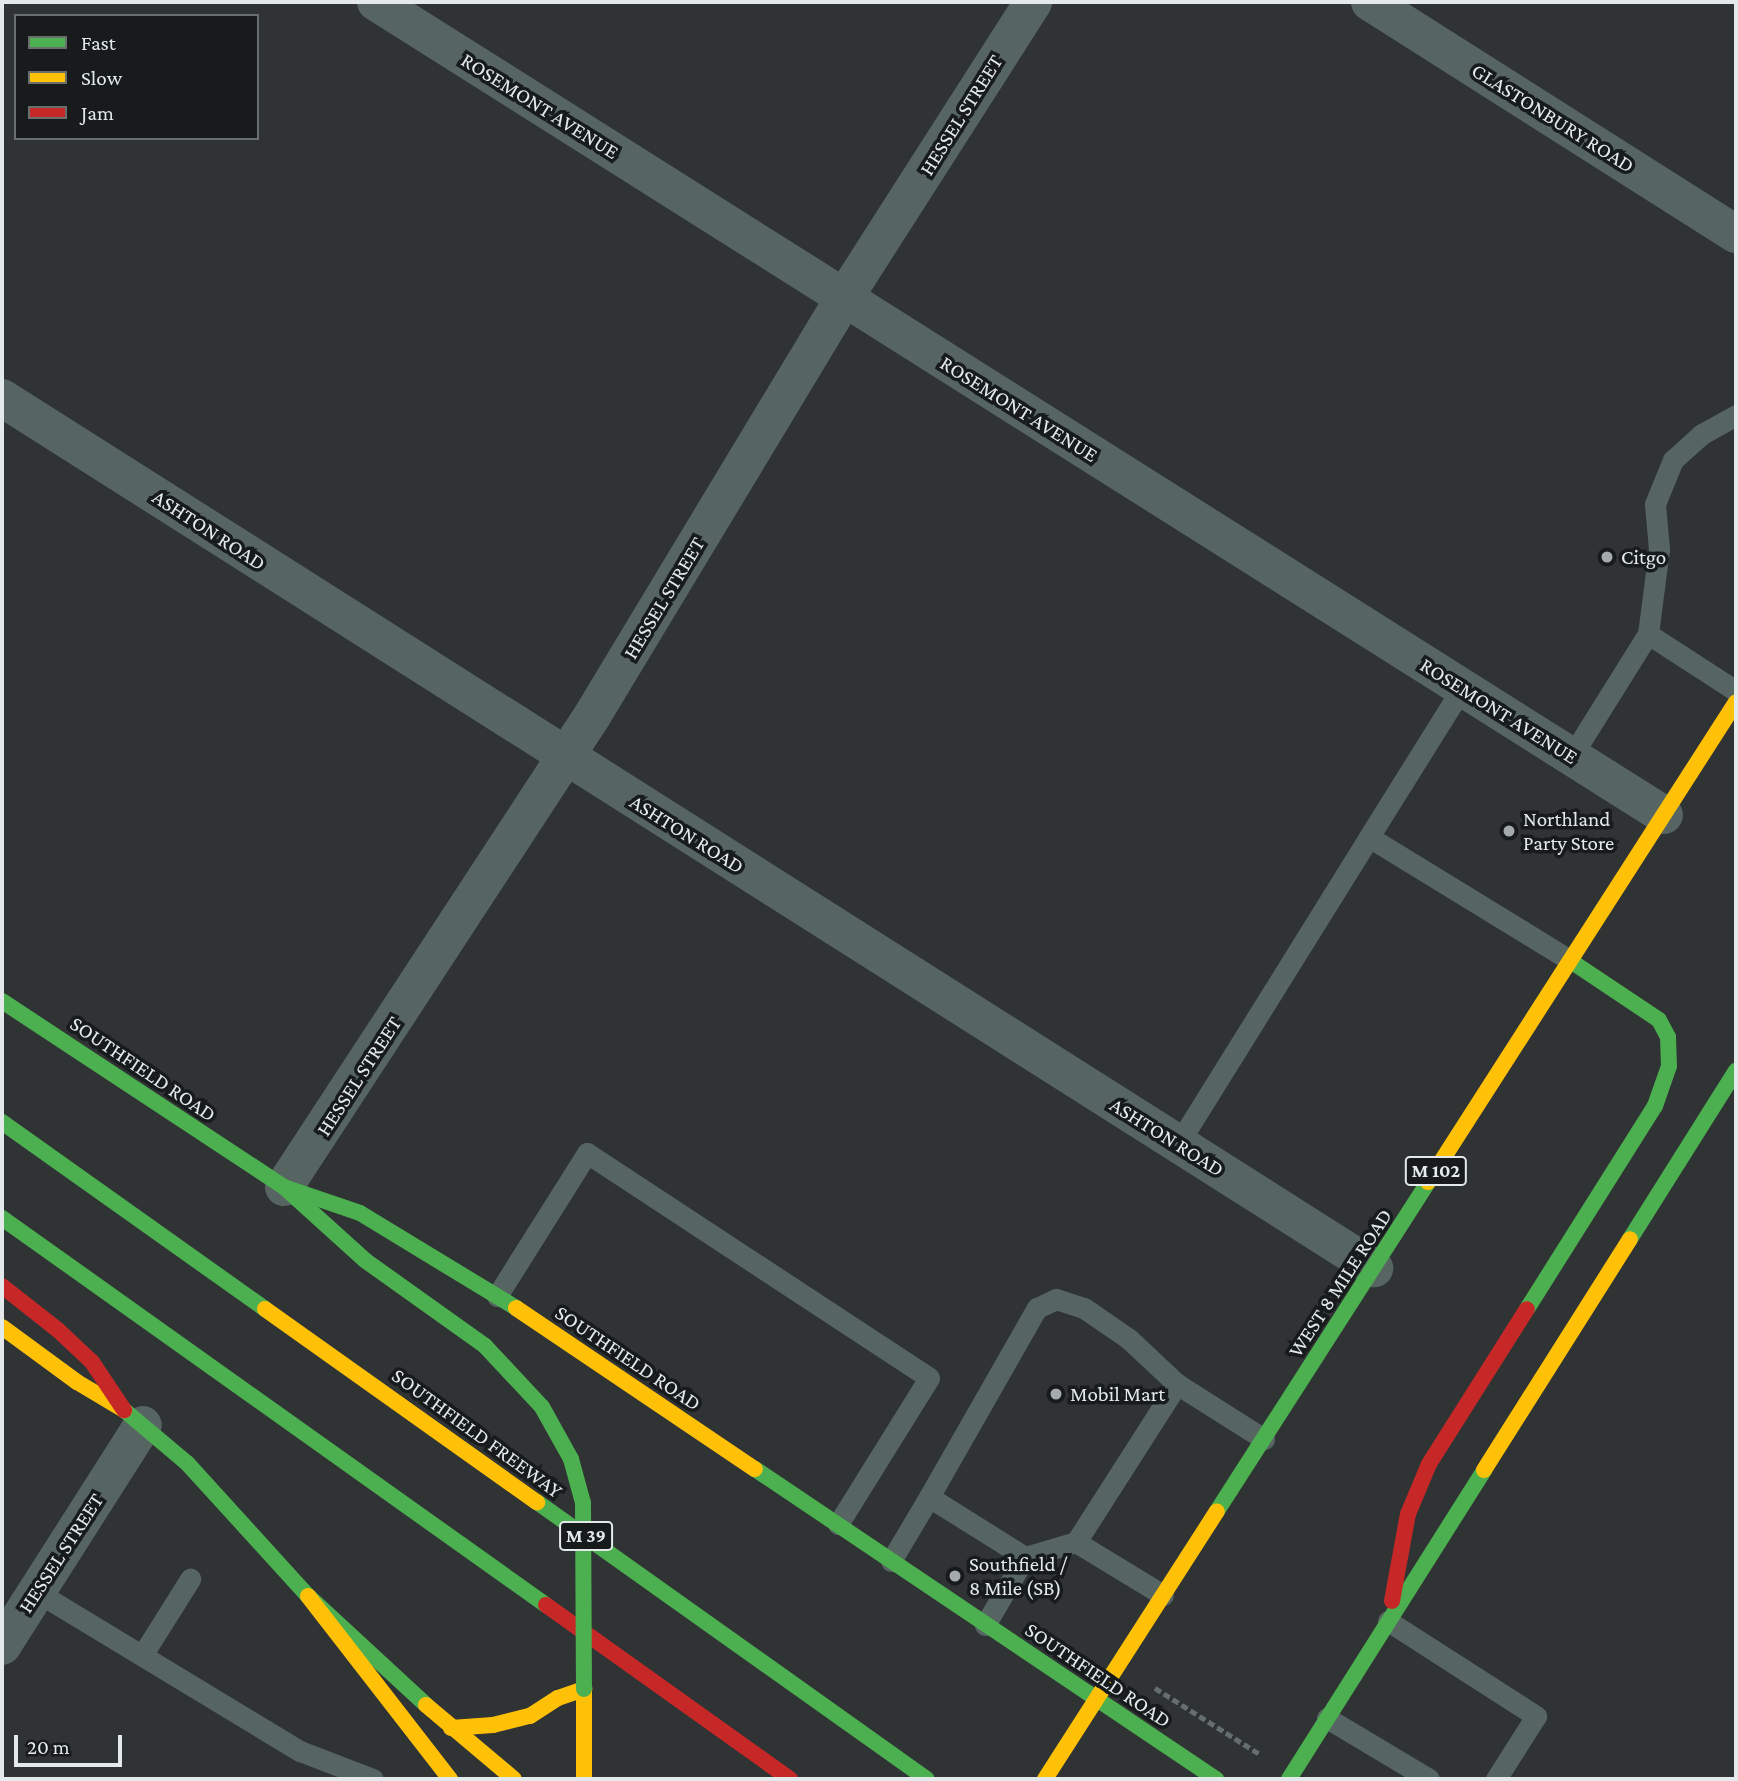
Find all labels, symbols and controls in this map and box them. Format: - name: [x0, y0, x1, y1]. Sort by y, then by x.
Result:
- legend: [14, 14, 259, 140]
- text: Fast: [81, 31, 116, 55]
- street label: ROSEMONT AVENUE: [456, 47, 624, 165]
- street label: HESSEL STREET: [914, 50, 1008, 180]
- street label: GLASTONBURY ROAD: [1467, 58, 1639, 178]
- text: Slow: [81, 66, 122, 90]
- text: Jam: [81, 101, 114, 125]
- street label: ROSEMONT AVENUE: [935, 350, 1103, 468]
- street label: ASHTON ROAD: [148, 484, 270, 576]
- street label: HESSEL STREET: [618, 533, 710, 663]
- place label: Citgo: [1621, 544, 1666, 570]
- marker: Citgo: [1599, 549, 1615, 565]
- street label: ROSEMONT AVENUE: [1415, 652, 1583, 770]
- street label: ASHTON ROAD: [625, 789, 749, 879]
- place label: Northland Party Store: [1523, 806, 1614, 856]
- marker: Northland Party Store: [1501, 823, 1517, 839]
- street label: SOUTHFIELD ROAD: [65, 1011, 221, 1127]
- street label: HESSEL STREET: [311, 1011, 407, 1141]
- street label: ASHTON ROAD: [1105, 1092, 1229, 1182]
- road number: M 102: [1404, 1156, 1468, 1186]
- street label: WEST 8 MILE ROAD: [1283, 1204, 1397, 1362]
- street label: SOUTHFIELD ROAD: [550, 1300, 706, 1416]
- street label: SOUTHFIELD FREEWAY: [387, 1363, 567, 1503]
- place label: Mobil Mart: [1070, 1381, 1165, 1407]
- marker: Mobil Mart: [1048, 1386, 1064, 1402]
- street label: HESSEL STREET: [13, 1488, 109, 1618]
- road number: M 39: [558, 1520, 614, 1552]
- place label: Southfield / 8 Mile (SB): [969, 1551, 1067, 1601]
- marker: Southfield / 8 Mile (SB): [947, 1568, 963, 1584]
- street label: SOUTHFIELD ROAD: [1020, 1617, 1176, 1733]
- scale bar: [18, 1722, 126, 1766]
- text: 20 m: [27, 1735, 70, 1759]

